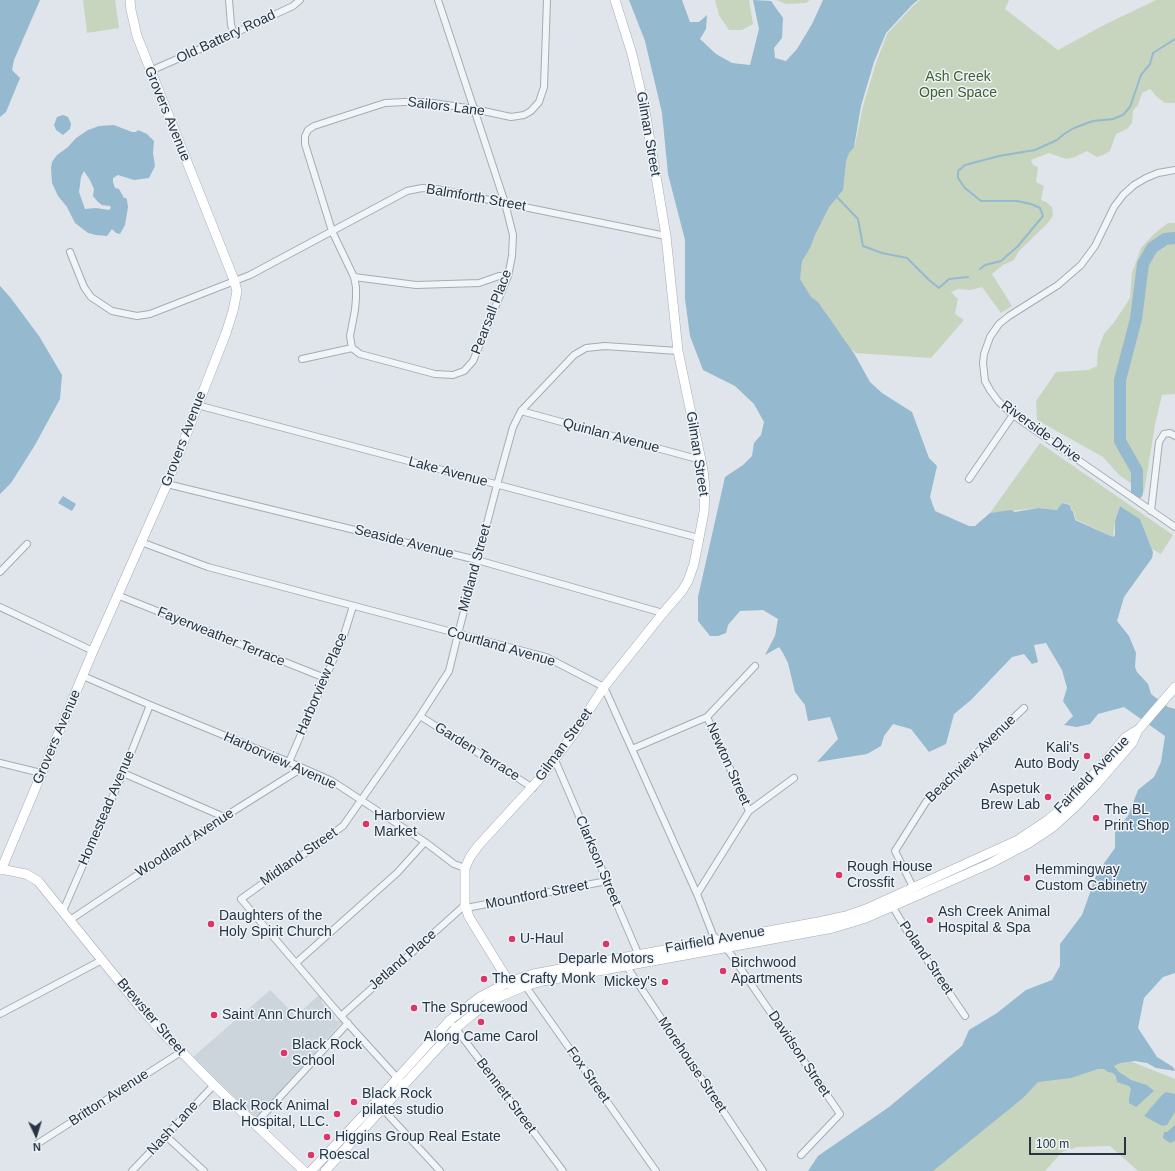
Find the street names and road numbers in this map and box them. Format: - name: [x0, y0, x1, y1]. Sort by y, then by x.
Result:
- street label: Old Battery Road: [174, 7, 278, 67]
- street label: Grovers Avenue: [140, 64, 194, 164]
- street label: Gilman Street: [632, 90, 664, 178]
- street label: Sailors Lane: [406, 94, 486, 120]
- street label: Balmforth Street: [425, 181, 527, 215]
- street label: Pearsall Place: [468, 267, 516, 357]
- street label: Grovers Avenue: [158, 389, 210, 489]
- street label: Riverside Drive: [998, 397, 1084, 467]
- street label: Gilman Street: [682, 410, 712, 498]
- street label: Quinlan Avenue: [561, 415, 661, 457]
- street label: Lake Avenue: [406, 453, 490, 491]
- street label: Seaside Avenue: [353, 522, 455, 562]
- street label: Midland Street: [455, 522, 495, 614]
- street label: Fayerweather Terrace: [155, 604, 287, 670]
- street label: Courtland Avenue: [445, 624, 557, 670]
- street label: Harborview Place: [293, 630, 351, 738]
- street label: Grovers Avenue: [30, 687, 84, 787]
- street label: Gilman Street: [532, 705, 596, 785]
- street label: Beachview Avenue: [922, 712, 1020, 806]
- street label: Garden Terrace: [431, 719, 523, 785]
- street label: Newton Street: [702, 720, 754, 808]
- street label: Harborview Avenue: [221, 729, 339, 793]
- street label: Fairfield Avenue: [1051, 733, 1133, 817]
- street label: Homestead Avenue: [75, 748, 139, 868]
- street label: Woodland Avenue: [133, 805, 237, 881]
- street label: Clarkson Street: [571, 813, 625, 909]
- street label: Midland Street: [257, 824, 341, 890]
- street label: Mountford Street: [484, 877, 590, 913]
- street label: Poland Street: [895, 918, 957, 998]
- street label: Fairfield Avenue: [664, 923, 766, 957]
- street label: Jetland Place: [366, 926, 440, 994]
- street label: Brewster Street: [113, 975, 189, 1059]
- street label: Davidson Street: [764, 1008, 834, 1100]
- street label: Morehouse Street: [654, 1014, 730, 1116]
- street label: Fox Street: [563, 1044, 613, 1106]
- street label: Bennett Street: [472, 1055, 540, 1137]
- street label: Britton Avenue: [66, 1066, 152, 1130]
- street label: Nash Lane: [144, 1098, 202, 1158]

